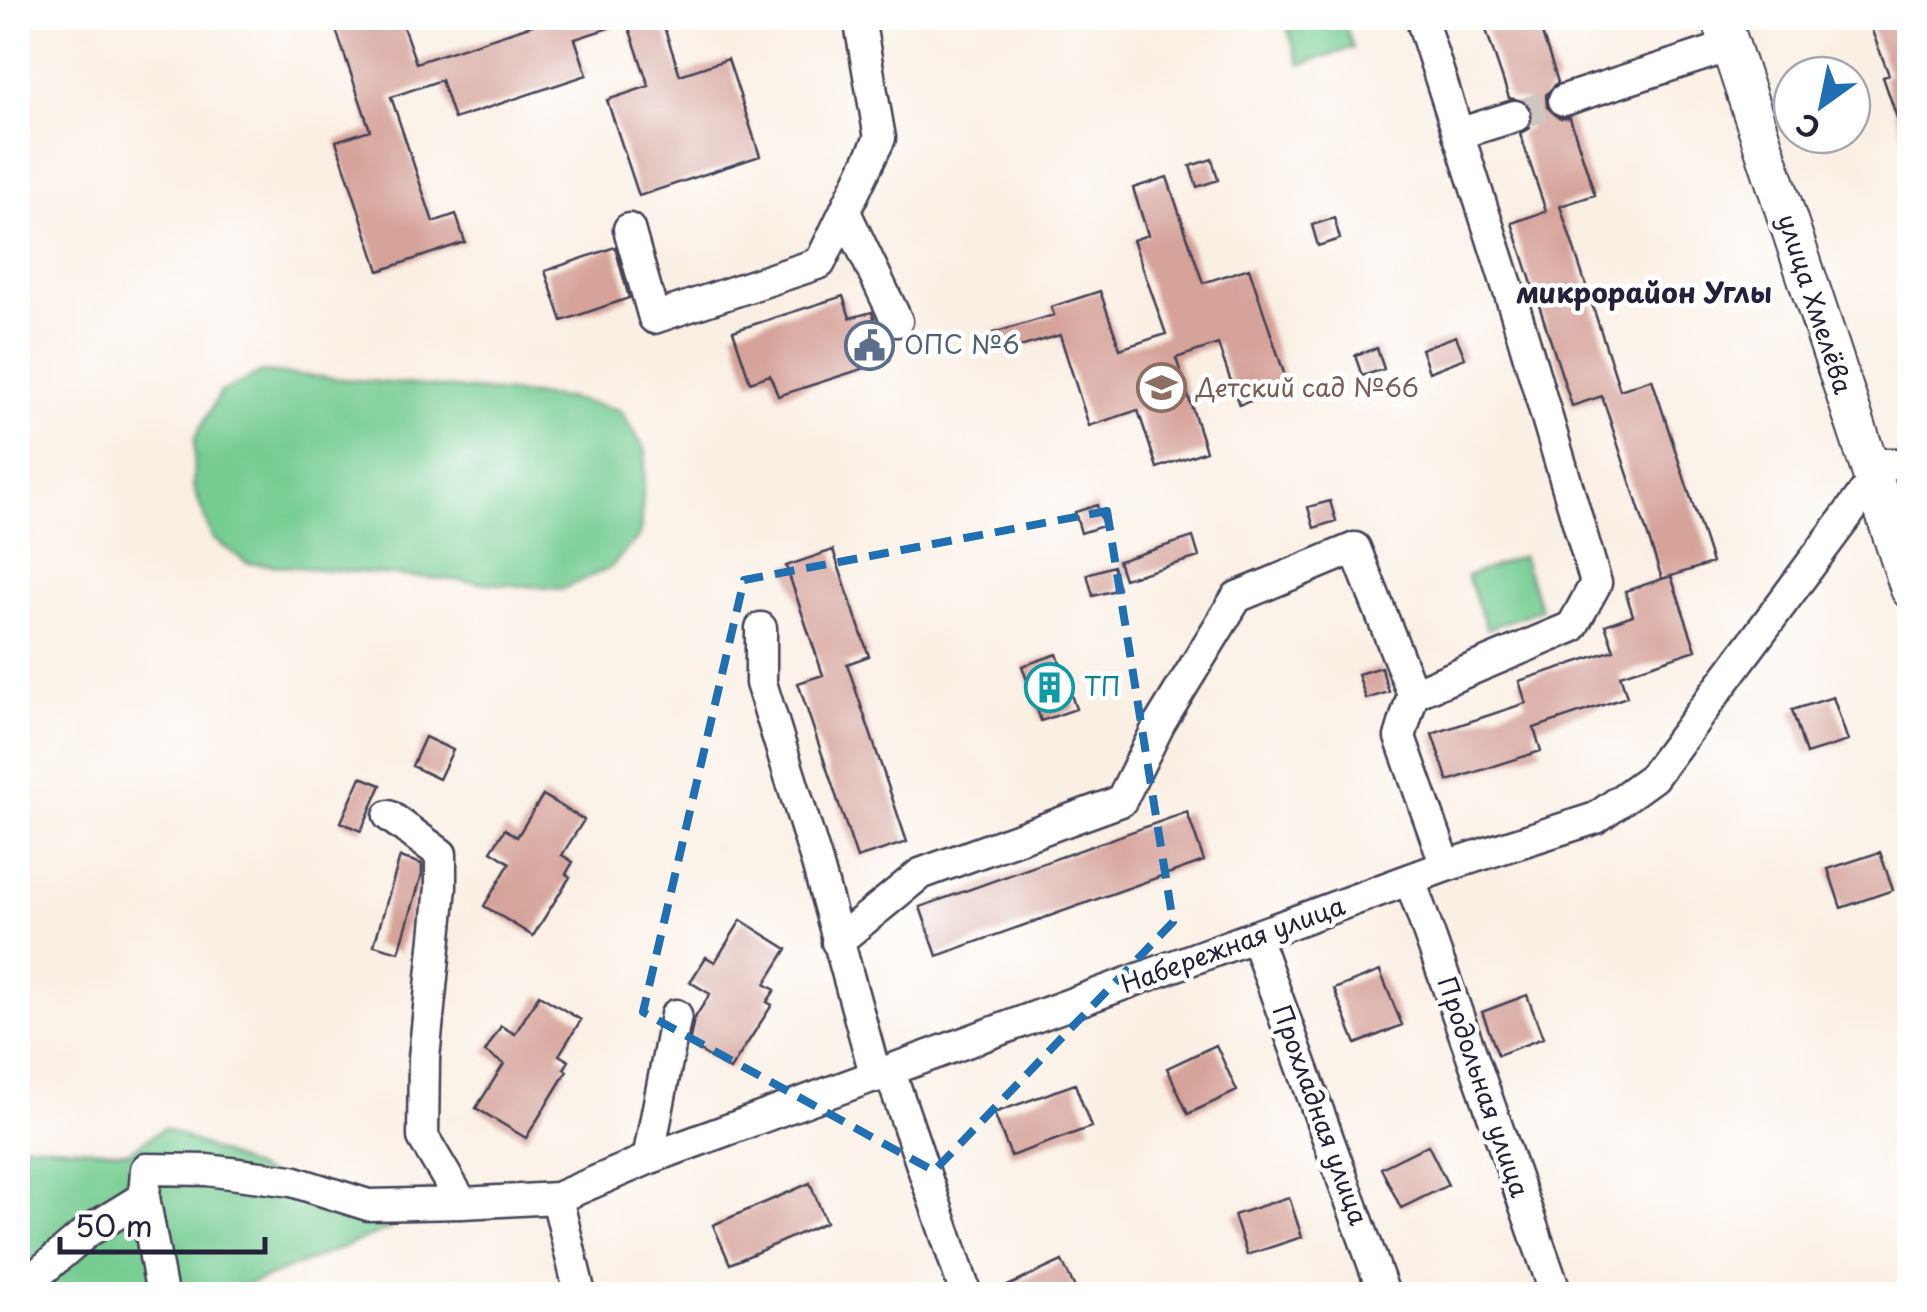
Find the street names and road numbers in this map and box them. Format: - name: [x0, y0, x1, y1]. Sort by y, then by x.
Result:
- street label: улица Хмелёва: [1769, 209, 1863, 399]
- street label: Набережная улица: [1115, 886, 1350, 1002]
- street label: Продольная улица: [1428, 971, 1540, 1202]
- street label: Прохладная улица: [1263, 999, 1379, 1230]

